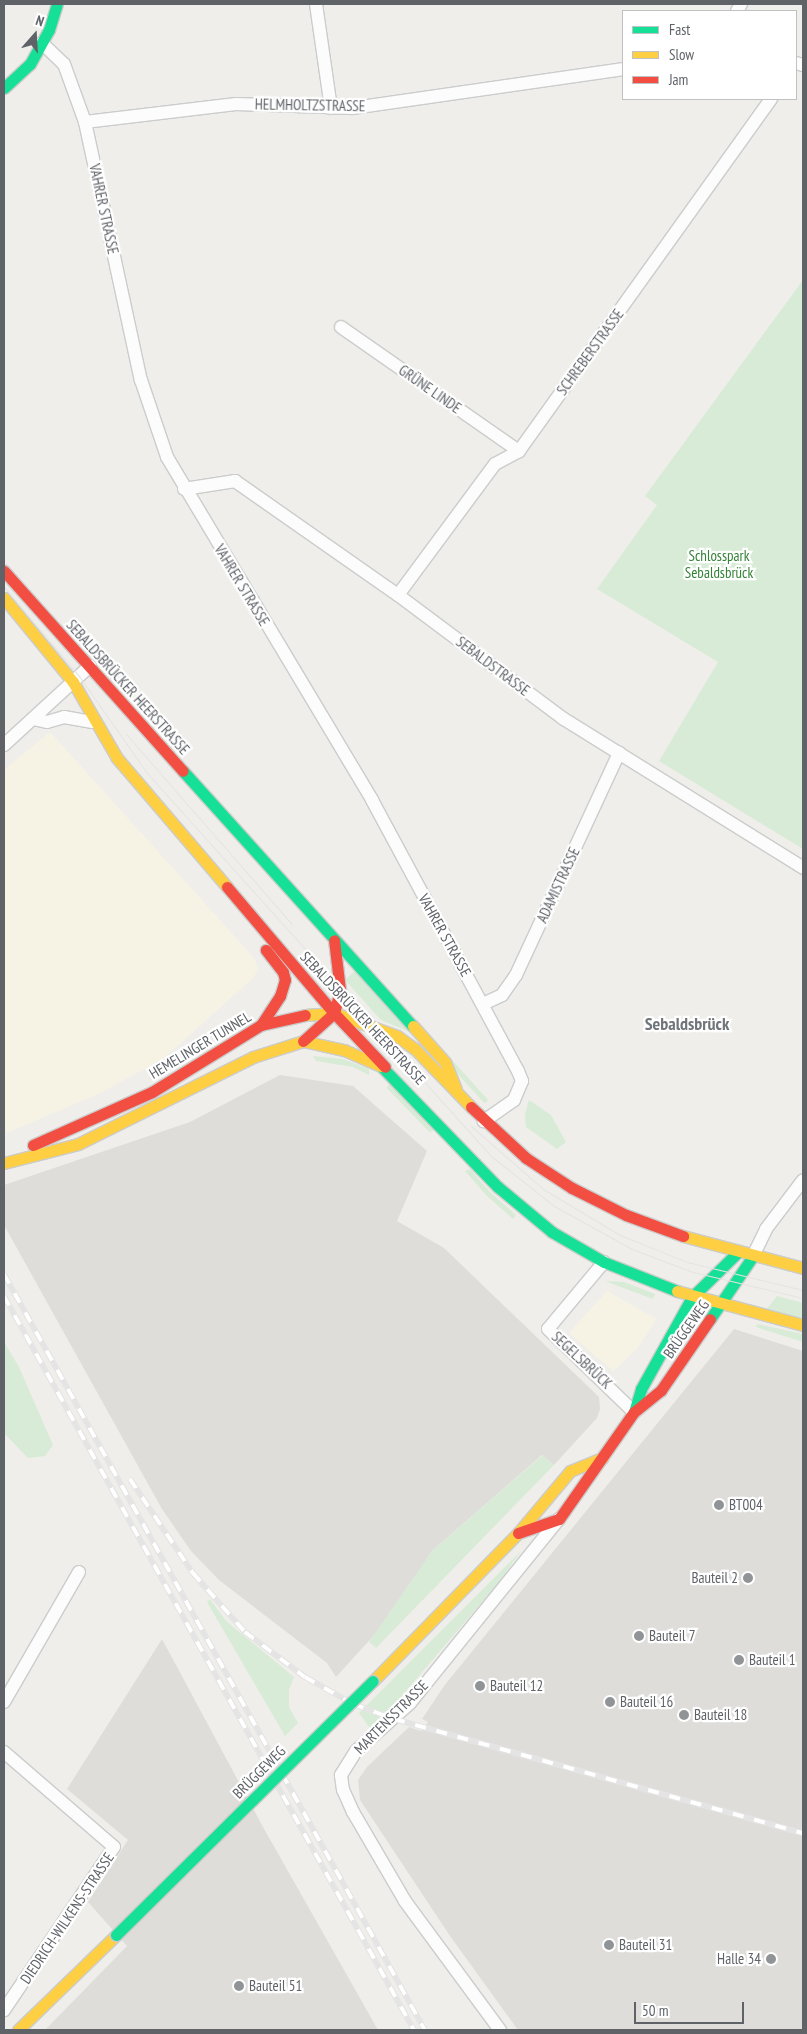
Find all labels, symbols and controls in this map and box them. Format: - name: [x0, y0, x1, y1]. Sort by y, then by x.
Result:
- north arrow: [10, 10, 60, 60]
- legend: [622, 10, 797, 100]
- text: N: [33, 11, 46, 31]
- text: Fast: [669, 20, 690, 39]
- text: Slow: [669, 45, 694, 64]
- text: Jam: [669, 70, 688, 89]
- street label: HELMHOLTZSTRASSE: [255, 95, 365, 115]
- street label: VAHRER STRASSE: [86, 162, 122, 256]
- street label: SCHREBERSTRASSE: [553, 305, 627, 399]
- street label: GRÜNE LINDE: [395, 361, 465, 417]
- street label: VAHRER STRASSE: [211, 541, 273, 629]
- park label: Schlosspark Sebaldsbrück: [685, 546, 753, 581]
- street label: SEBALDSBRÜCKER HEERSTRASSE: [63, 616, 193, 758]
- street label: SEBALDSTRASSE: [453, 632, 533, 700]
- street label: ADAMISTRASSE: [533, 844, 583, 926]
- street label: VAHRER STRASSE: [415, 890, 475, 980]
- street label: SEBALDSBRÜCKER HEERSTRASSE: [297, 948, 429, 1088]
- street label: HEMELINGER TUNNEL: [146, 1007, 254, 1083]
- district label: Sebaldsbrück: [645, 1013, 729, 1035]
- street label: BRÜGGEWEG: [659, 1296, 713, 1362]
- street label: SEGELSBRÜCK: [548, 1328, 616, 1392]
- place label: BT004: [729, 1496, 763, 1514]
- marker: BT004: [713, 1499, 725, 1511]
- place label: Bauteil 2: [692, 1569, 738, 1587]
- marker: Bauteil 2: [742, 1572, 754, 1584]
- place label: Bauteil 7: [649, 1627, 695, 1645]
- marker: Bauteil 7: [633, 1630, 645, 1642]
- place label: Bauteil 1: [749, 1651, 795, 1669]
- marker: Bauteil 1: [733, 1654, 745, 1666]
- street label: MARTENSSTRASSE: [350, 1676, 432, 1758]
- place label: Bauteil 12: [490, 1677, 543, 1695]
- marker: Bauteil 12: [474, 1680, 486, 1692]
- place label: Bauteil 16: [620, 1693, 673, 1711]
- marker: Bauteil 16: [604, 1696, 616, 1708]
- place label: Bauteil 18: [694, 1706, 747, 1724]
- marker: Bauteil 18: [678, 1709, 690, 1721]
- street label: BRÜGGEWEG: [229, 1742, 289, 1802]
- street label: DIEDRICH-WILKENS-STRASSE: [16, 1849, 118, 1987]
- place label: Bauteil 31: [619, 1936, 672, 1954]
- marker: Bauteil 31: [603, 1939, 615, 1951]
- place label: Halle 34: [717, 1950, 761, 1968]
- marker: Halle 34: [765, 1953, 777, 1965]
- place label: Bauteil 51: [249, 1977, 302, 1995]
- marker: Bauteil 51: [233, 1980, 245, 1992]
- scale bar: [637, 1992, 747, 2024]
- text: 50 m: [642, 2001, 668, 2020]

